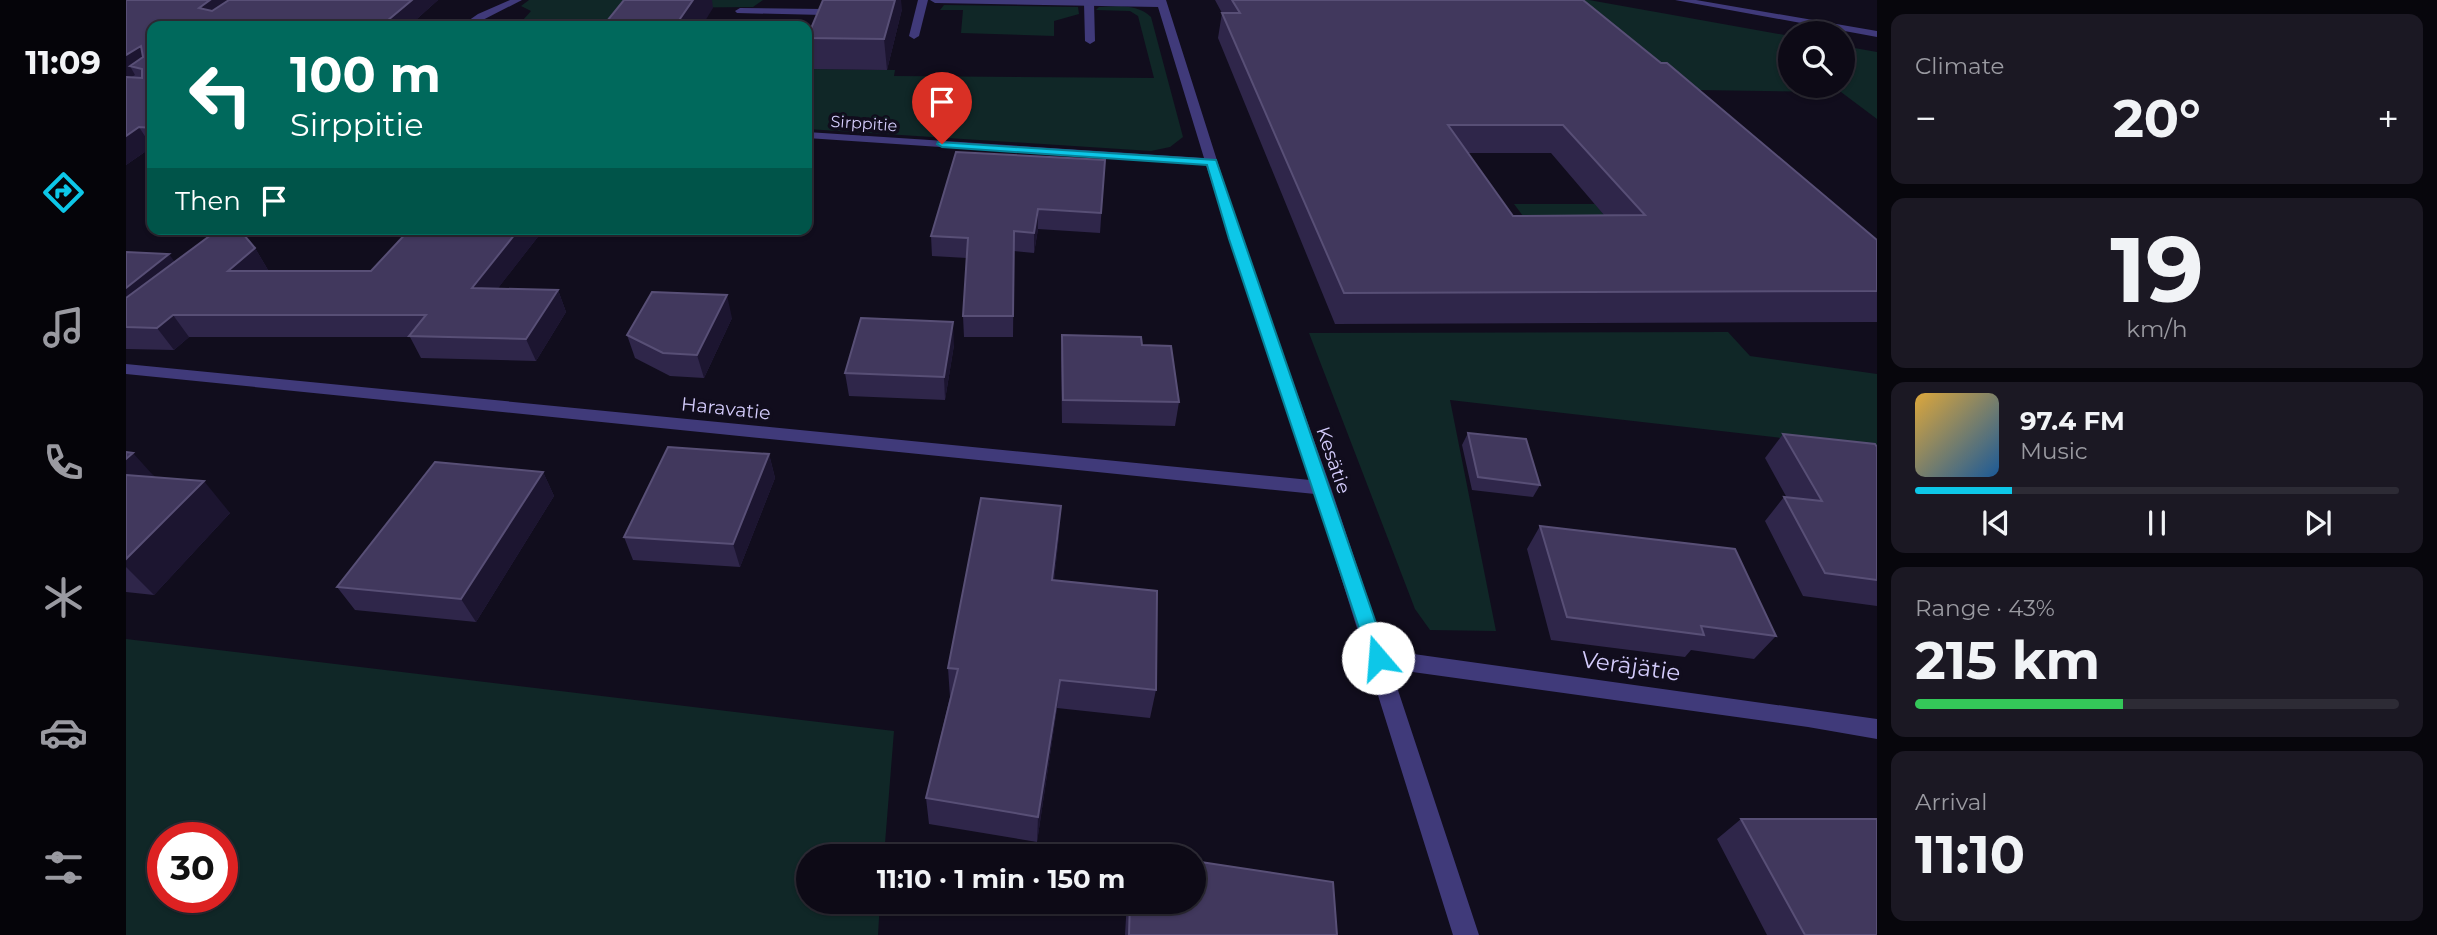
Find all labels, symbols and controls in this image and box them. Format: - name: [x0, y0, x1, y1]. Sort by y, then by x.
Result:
- map controls: [1778, 21, 1855, 98]
- button: search: [1778, 21, 1855, 98]
- text: 11:09: [25, 43, 101, 82]
- text: 100 m: [290, 45, 441, 104]
- icon: left: [175, 49, 266, 140]
- text: Climate: [1915, 52, 2004, 80]
- pin: [912, 72, 972, 144]
- icon: arrive: [923, 83, 961, 121]
- text: 20°: [2113, 87, 2201, 150]
- text: −: [1915, 95, 1937, 142]
- text: +: [2377, 95, 2399, 142]
- text: Sirppitie: [290, 105, 424, 144]
- street label: Sirppitie: [830, 112, 898, 135]
- icon: directions: [39, 168, 88, 217]
- icon: arrive: [255, 182, 293, 220]
- text: Then: [175, 185, 241, 217]
- text: 19: [2110, 214, 2204, 325]
- icon: music: [39, 303, 88, 352]
- text: km/h: [2126, 315, 2188, 343]
- street label: Haravatie: [680, 392, 772, 425]
- text: 97.4 FM: [2020, 405, 2125, 437]
- street label: Kesätie: [1311, 424, 1356, 497]
- text: Music: [2020, 437, 2088, 465]
- icon: phone: [39, 438, 88, 487]
- icon: previous: [1977, 504, 2015, 542]
- icon: pause: [2138, 504, 2176, 542]
- icon: next: [2299, 504, 2337, 542]
- icon: climate: [39, 573, 88, 622]
- text: Range · 43%: [1915, 594, 2055, 622]
- position arrow: [1341, 621, 1415, 695]
- text: 215 km: [1915, 629, 2100, 692]
- street label: Veräjätie: [1580, 645, 1682, 687]
- icon: car: [39, 708, 88, 757]
- text: Arrival: [1915, 788, 1988, 816]
- speed limit sign: 30: [147, 822, 238, 913]
- text: 11:10: [1915, 823, 2025, 886]
- icon: filters: [39, 843, 88, 892]
- text: 11:10 · 1 min · 150 m: [877, 863, 1125, 895]

